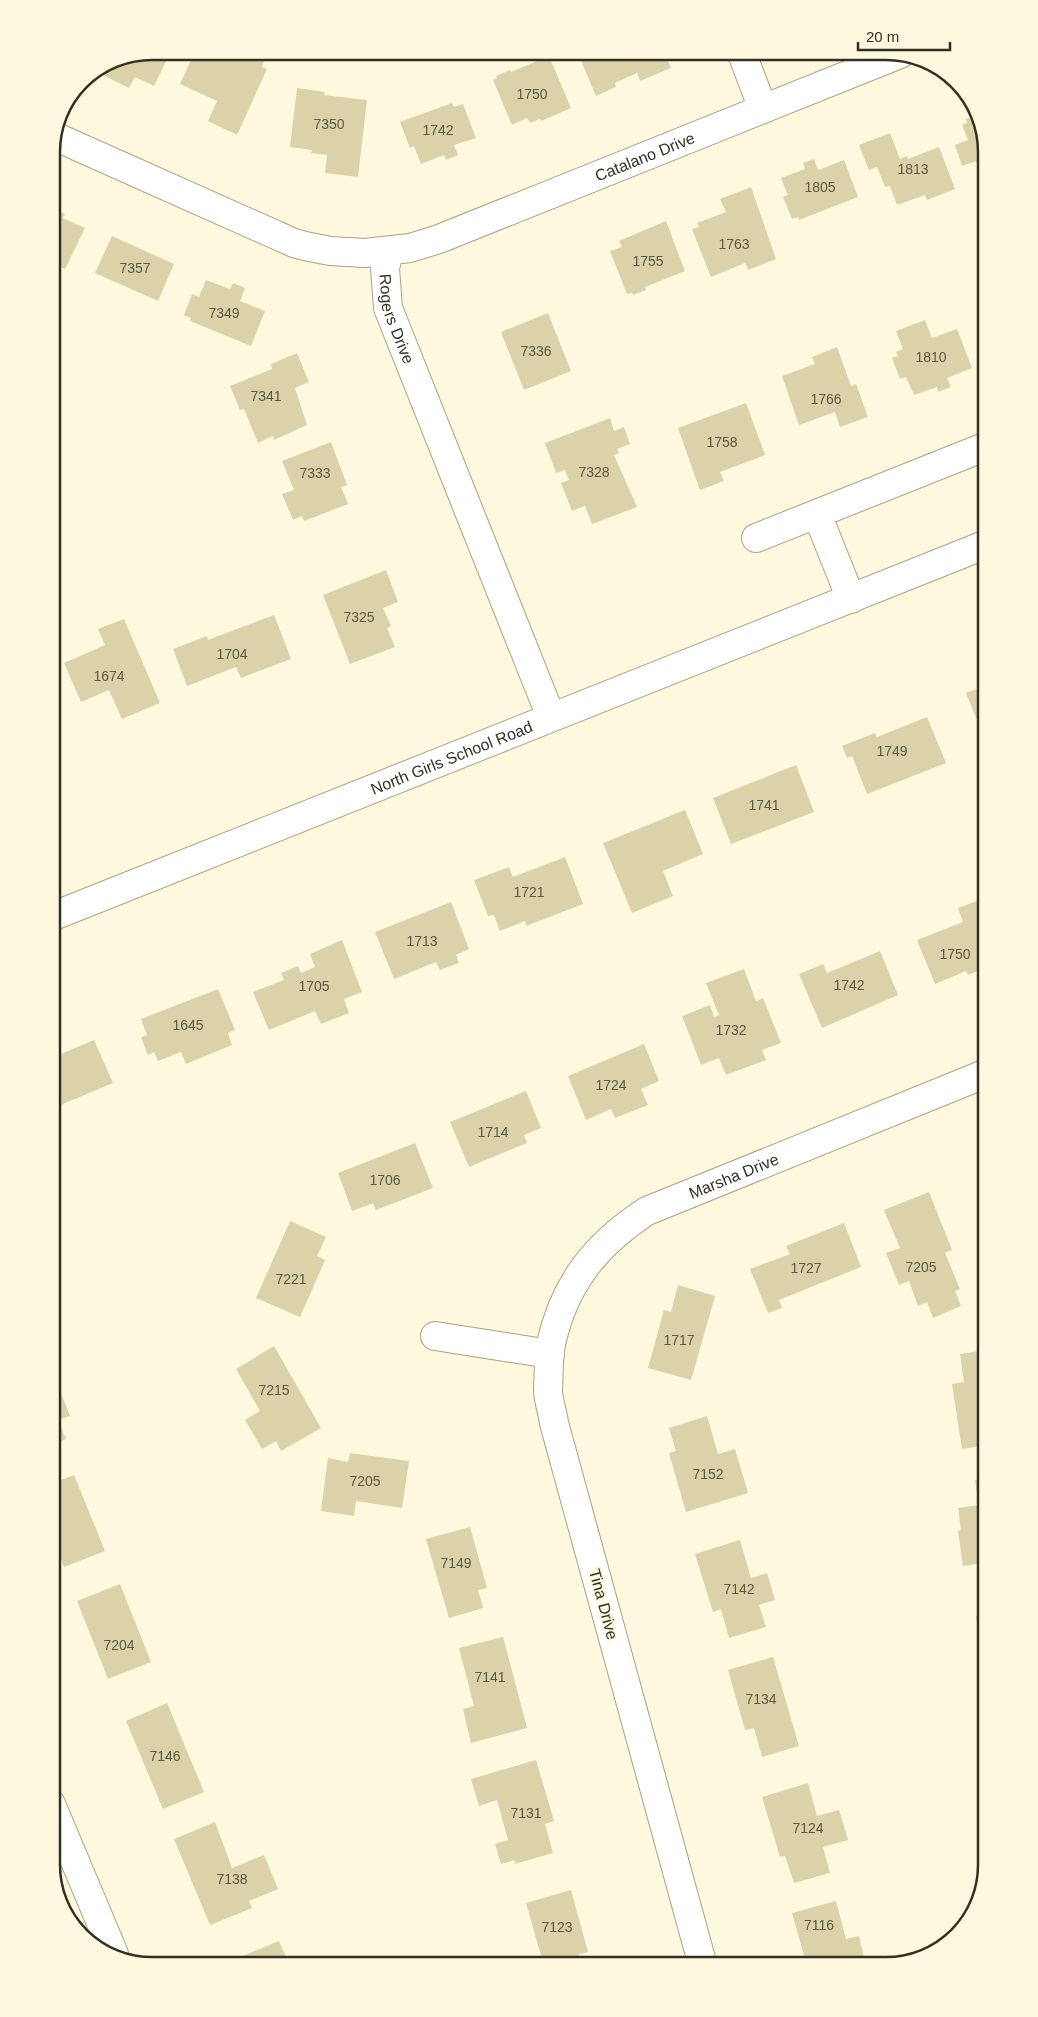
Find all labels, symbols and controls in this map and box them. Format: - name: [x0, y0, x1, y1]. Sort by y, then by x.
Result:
- scale bar: [858, 20, 950, 52]
- text: 20 m: [866, 28, 899, 45]
- house number: 1750: [516, 86, 548, 102]
- house number: 7350: [313, 116, 345, 132]
- house number: 1742: [422, 122, 454, 138]
- street label: Catalano Drive: [593, 129, 697, 185]
- house number: 1813: [897, 161, 929, 177]
- house number: 1805: [804, 179, 836, 195]
- house number: 1763: [718, 236, 750, 252]
- house number: 1755: [632, 253, 664, 269]
- house number: 7357: [119, 260, 151, 276]
- street label: Rogers Drive: [376, 273, 417, 366]
- house number: 7349: [208, 305, 240, 321]
- house number: 7336: [520, 343, 552, 359]
- house number: 1810: [915, 349, 947, 365]
- house number: 7341: [250, 388, 282, 404]
- house number: 1766: [810, 391, 842, 407]
- house number: 1758: [706, 434, 738, 450]
- house number: 7328: [578, 464, 610, 480]
- house number: 7333: [299, 465, 331, 481]
- house number: 7325: [343, 609, 375, 625]
- house number: 1704: [216, 646, 248, 662]
- house number: 1674: [93, 668, 125, 684]
- street label: North Girls School Road: [368, 718, 535, 798]
- house number: 1749: [876, 743, 908, 759]
- house number: 1741: [748, 797, 780, 813]
- house number: 1721: [513, 884, 545, 900]
- house number: 1713: [406, 933, 438, 949]
- house number: 1750: [939, 946, 971, 962]
- house number: 1742: [833, 977, 865, 993]
- house number: 1705: [298, 978, 330, 994]
- house number: 1645: [172, 1017, 204, 1033]
- house number: 1732: [715, 1022, 747, 1038]
- house number: 1724: [595, 1077, 627, 1093]
- house number: 1714: [477, 1124, 509, 1140]
- street label: Marsha Drive: [686, 1151, 781, 1202]
- house number: 1706: [369, 1172, 401, 1188]
- house number: 7205: [905, 1259, 937, 1275]
- house number: 1727: [790, 1260, 822, 1276]
- house number: 7221: [275, 1271, 307, 1287]
- house number: 1717: [663, 1332, 695, 1348]
- house number: 7215: [258, 1382, 290, 1398]
- house number: 7152: [692, 1466, 724, 1482]
- house number: 7205: [349, 1473, 381, 1489]
- house number: 7149: [440, 1555, 472, 1571]
- street label: Tina Drive: [586, 1567, 621, 1641]
- house number: 7142: [723, 1581, 755, 1597]
- house number: 7204: [103, 1637, 135, 1653]
- house number: 7141: [474, 1669, 506, 1685]
- house number: 7134: [745, 1691, 777, 1707]
- house number: 7146: [149, 1748, 181, 1764]
- house number: 7131: [510, 1805, 542, 1821]
- house number: 7124: [792, 1820, 824, 1836]
- house number: 7138: [216, 1871, 248, 1887]
- house number: 7116: [804, 1917, 834, 1933]
- house number: 7123: [541, 1919, 573, 1935]

